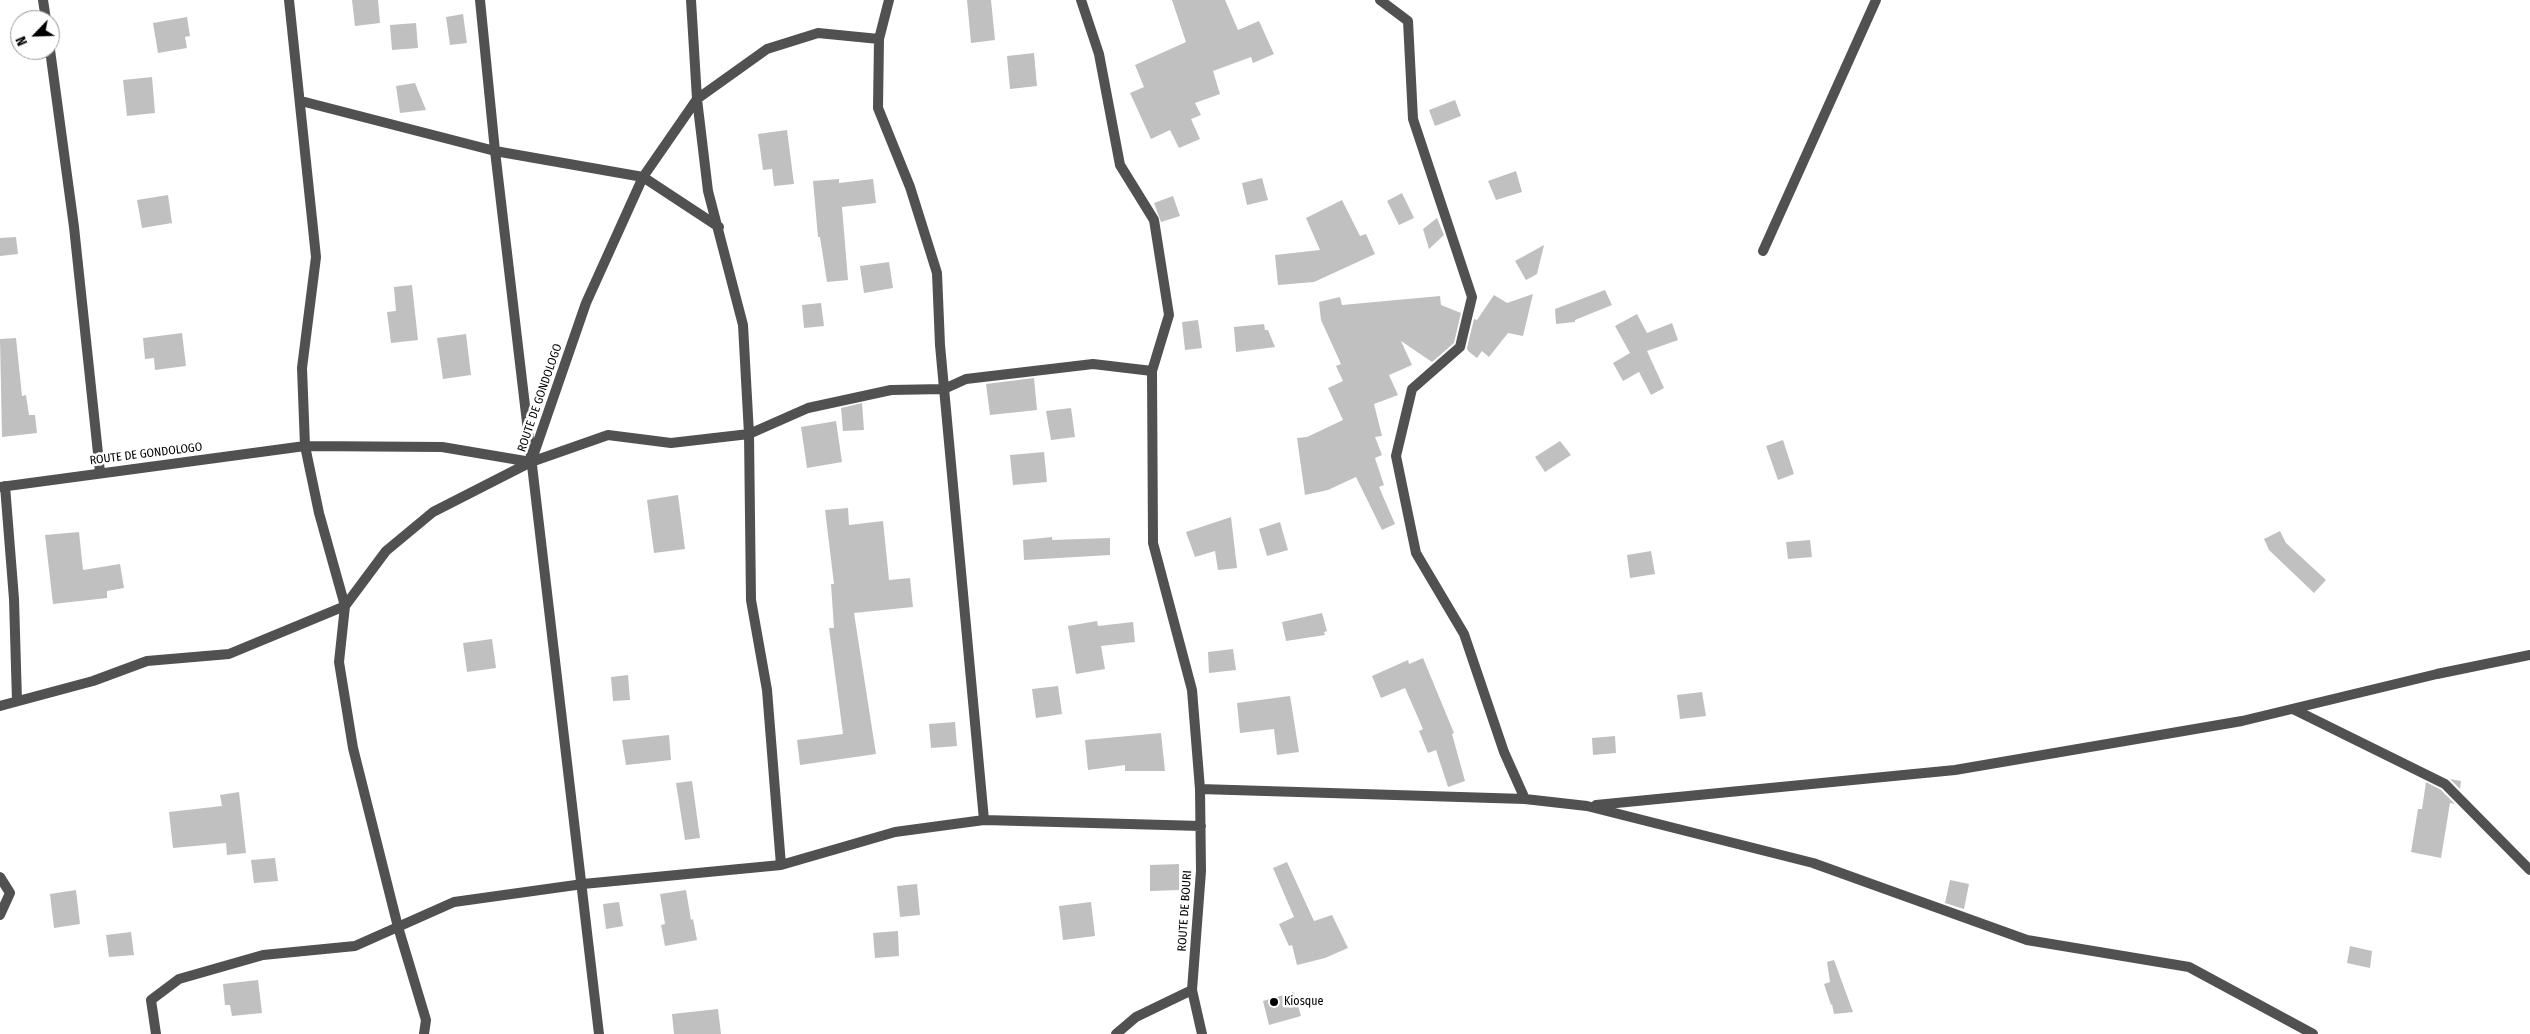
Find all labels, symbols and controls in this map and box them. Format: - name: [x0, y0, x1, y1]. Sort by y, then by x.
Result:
- north arrow: [10, 10, 60, 60]
- text: N: [12, 34, 31, 48]
- street label: ROUTE DE GONDOLOGO: [515, 342, 565, 454]
- street label: ROUTE DE GONDOLOGO: [89, 440, 203, 468]
- street label: ROUTE DE BOURI: [1175, 870, 1195, 952]
- place label: Kiosque: [1284, 995, 1323, 1009]
- marker: Kiosque: [1268, 996, 1280, 1008]

